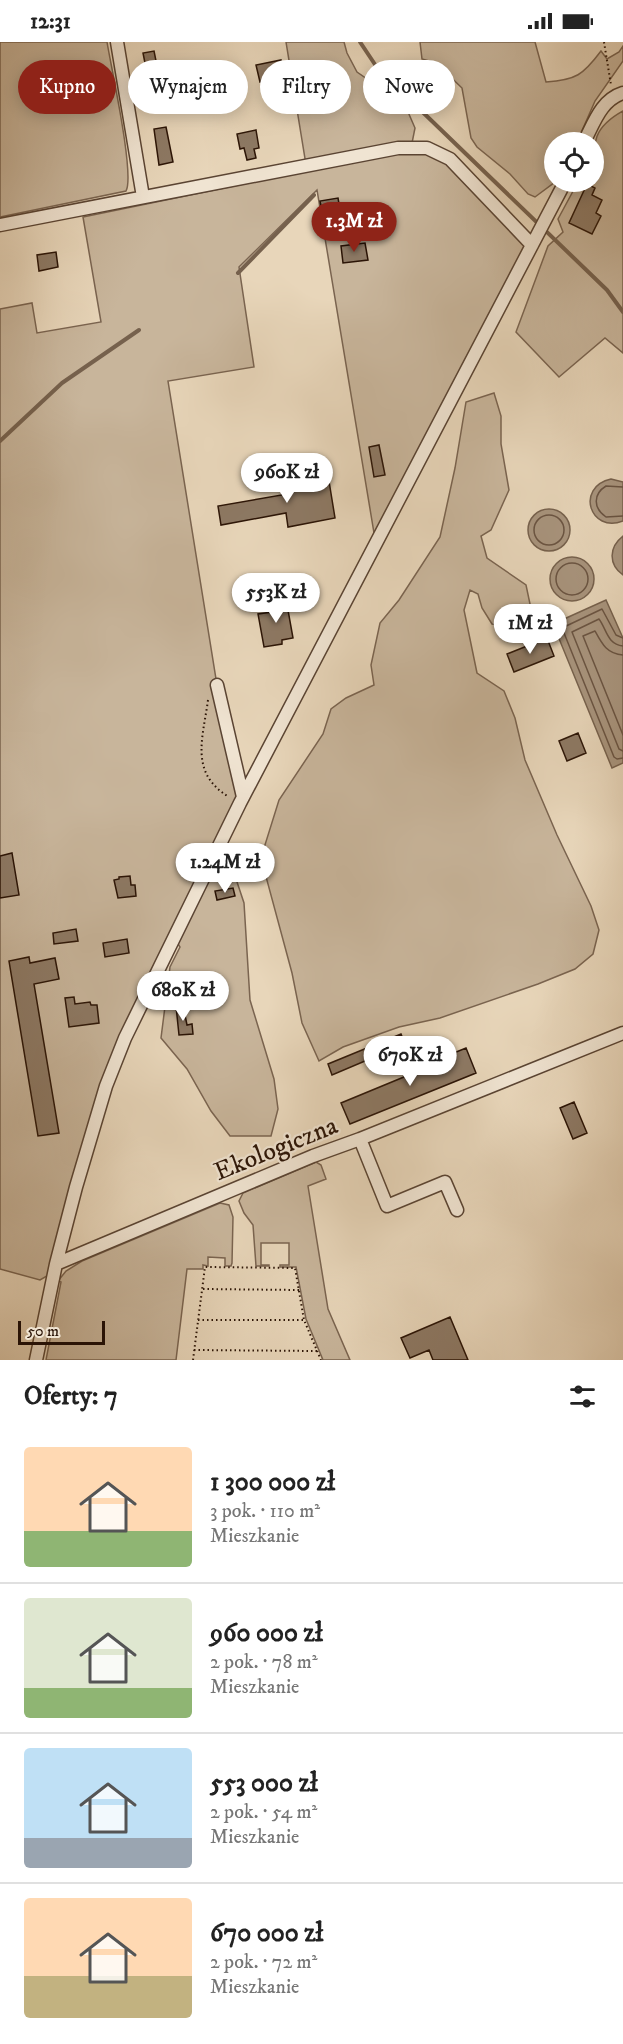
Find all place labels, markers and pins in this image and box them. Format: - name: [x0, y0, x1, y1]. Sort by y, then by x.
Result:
- pin: 1.3M zł: [299, 202, 409, 253]
- pin: 960K zł: [232, 453, 342, 504]
- pin: 553K zł: [221, 573, 331, 624]
- pin: 1M zł: [488, 604, 572, 655]
- pin: 1.24M zł: [163, 843, 287, 894]
- pin: 680K zł: [128, 971, 238, 1022]
- pin: 670K zł: [355, 1036, 465, 1087]

